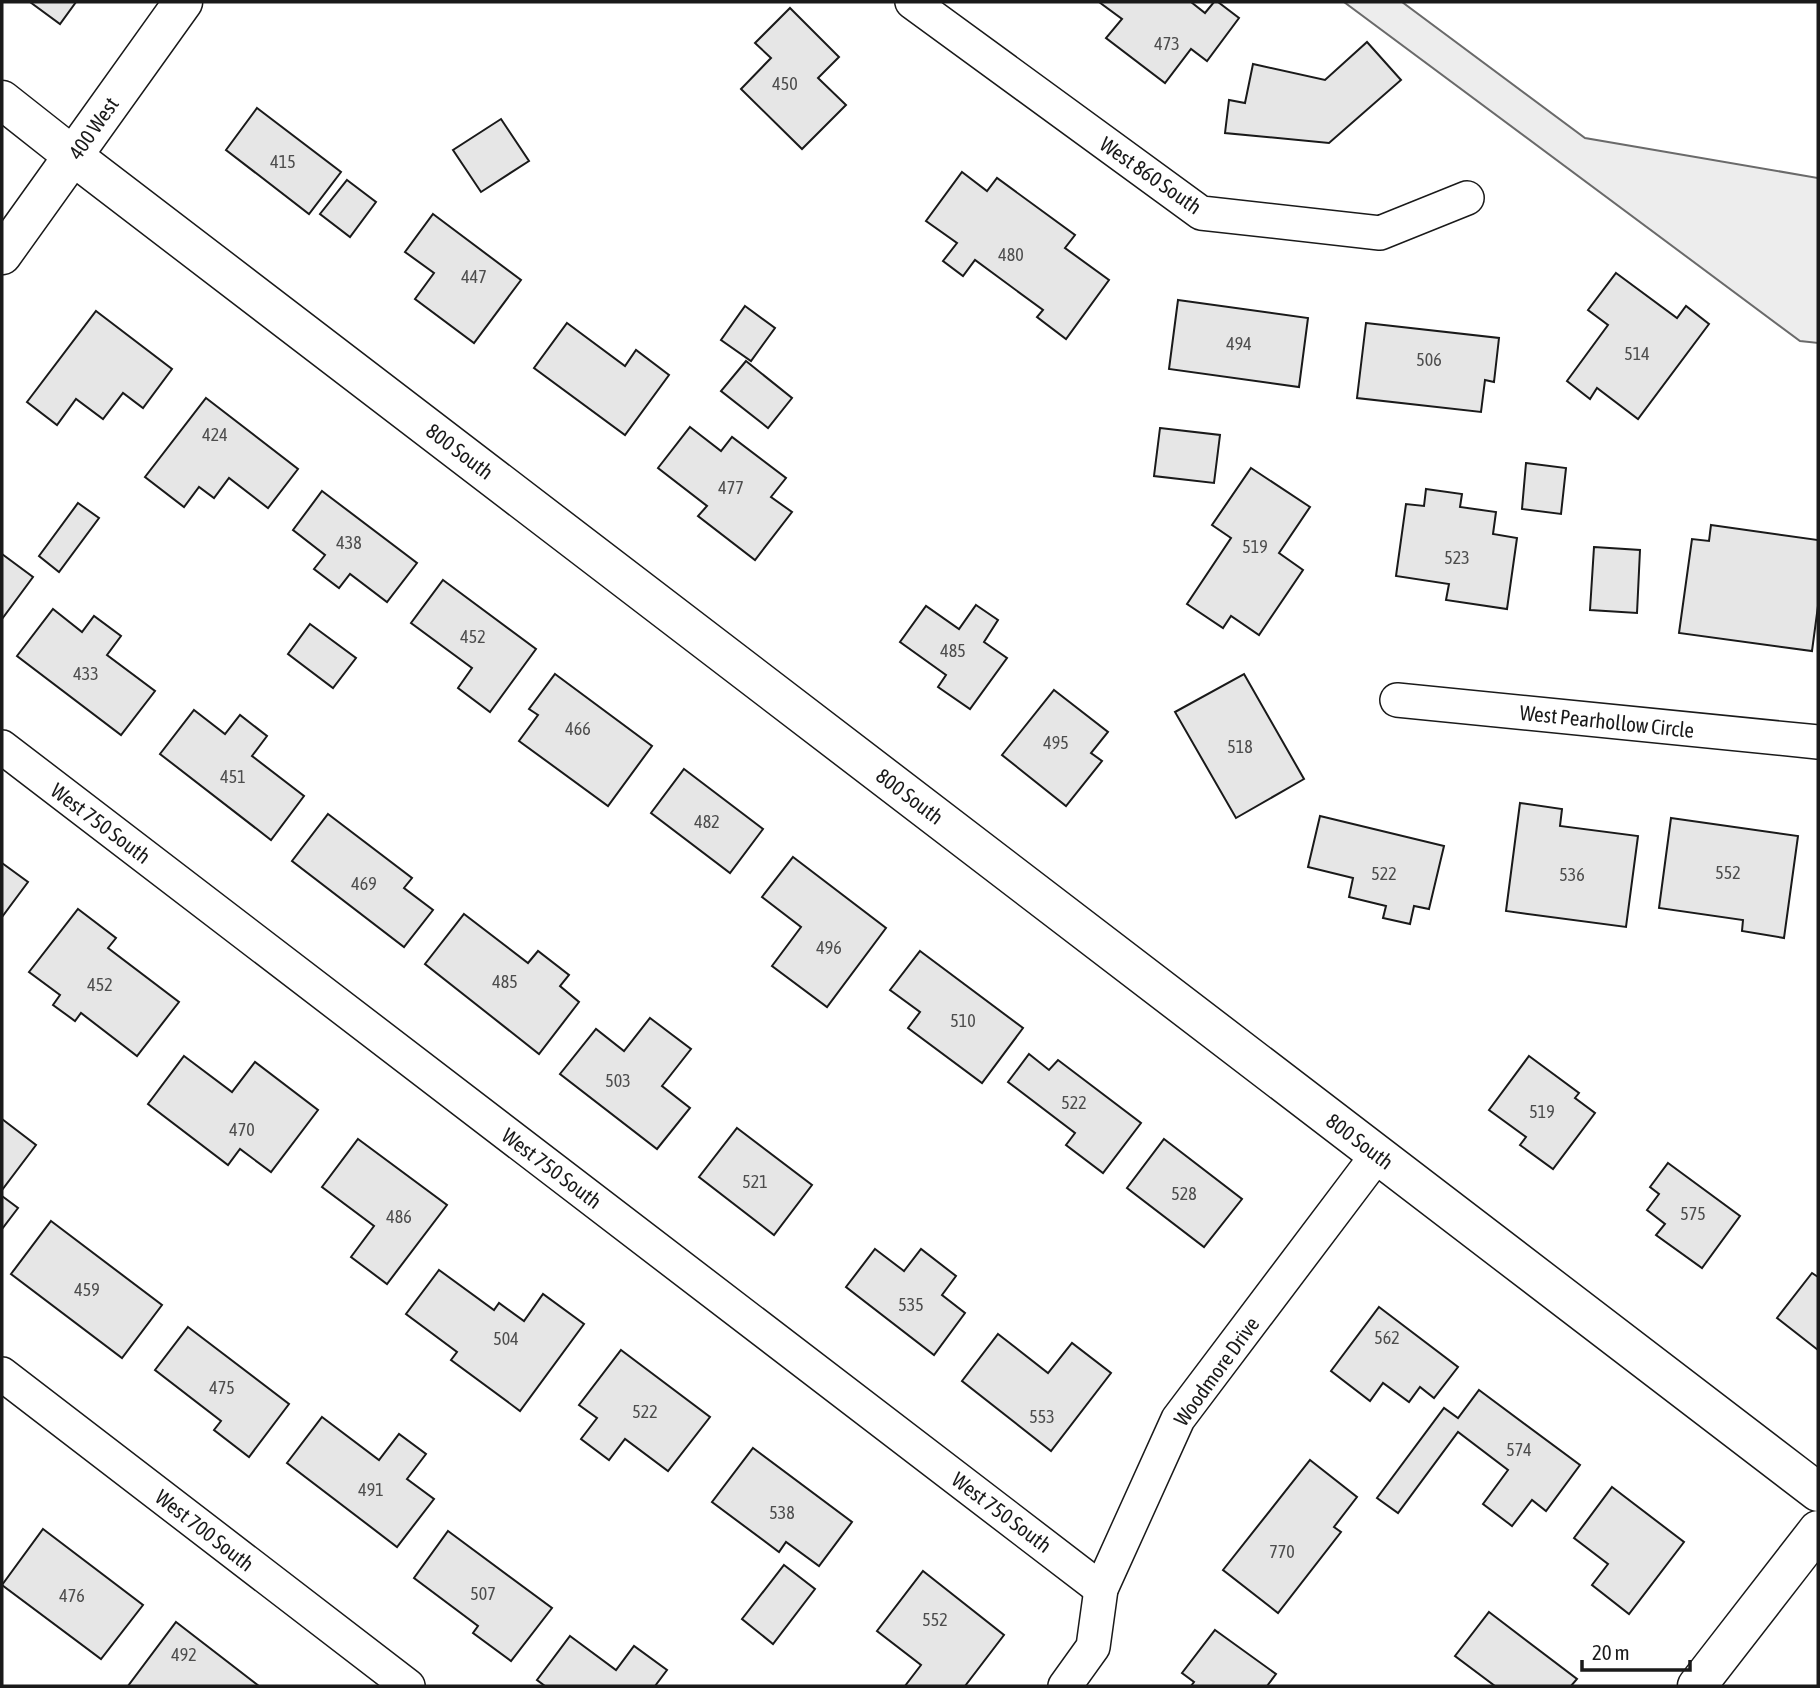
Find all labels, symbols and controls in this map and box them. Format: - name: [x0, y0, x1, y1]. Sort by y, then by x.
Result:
- house number: 473: [1154, 33, 1180, 54]
- house number: 450: [772, 73, 798, 94]
- street label: 400 West: [63, 92, 123, 164]
- street label: West 860 South: [1096, 131, 1206, 219]
- house number: 415: [270, 151, 296, 172]
- house number: 480: [998, 244, 1024, 265]
- house number: 447: [461, 266, 487, 287]
- house number: 494: [1226, 333, 1252, 354]
- house number: 514: [1624, 343, 1650, 364]
- house number: 506: [1416, 349, 1442, 370]
- street label: 800 South: [422, 418, 498, 484]
- house number: 424: [202, 424, 228, 445]
- house number: 477: [718, 477, 744, 498]
- house number: 438: [336, 532, 362, 553]
- house number: 519: [1242, 536, 1268, 557]
- house number: 523: [1444, 547, 1470, 568]
- house number: 452: [460, 626, 486, 647]
- house number: 485: [940, 640, 966, 661]
- house number: 433: [73, 663, 99, 684]
- street label: West Pearhollow Circle: [1519, 700, 1695, 742]
- house number: 466: [565, 718, 591, 739]
- house number: 495: [1043, 732, 1069, 753]
- house number: 518: [1227, 736, 1253, 757]
- street label: 800 South: [872, 763, 948, 829]
- house number: 451: [220, 766, 246, 787]
- street label: West 750 South: [47, 778, 155, 868]
- house number: 482: [694, 811, 720, 832]
- house number: 552: [1715, 862, 1741, 883]
- house number: 522: [1371, 863, 1397, 884]
- house number: 536: [1559, 864, 1585, 885]
- house number: 469: [351, 873, 377, 894]
- house number: 496: [816, 937, 842, 958]
- house number: 485: [492, 971, 518, 992]
- house number: 452: [87, 974, 113, 995]
- house number: 510: [950, 1010, 976, 1031]
- house number: 503: [605, 1070, 631, 1091]
- house number: 522: [1061, 1092, 1087, 1113]
- house number: 519: [1529, 1101, 1555, 1122]
- street label: 800 South: [1322, 1108, 1398, 1174]
- house number: 470: [229, 1119, 255, 1140]
- street label: West 750 South: [498, 1123, 606, 1213]
- house number: 521: [742, 1171, 768, 1192]
- house number: 528: [1171, 1183, 1197, 1204]
- house number: 575: [1680, 1203, 1706, 1224]
- house number: 486: [386, 1206, 412, 1227]
- house number: 459: [74, 1279, 100, 1300]
- house number: 535: [898, 1294, 924, 1315]
- street label: Woodmore Drive: [1168, 1312, 1264, 1430]
- house number: 562: [1374, 1327, 1400, 1348]
- house number: 504: [493, 1328, 519, 1349]
- house number: 475: [209, 1377, 235, 1398]
- house number: 522: [632, 1401, 658, 1422]
- house number: 553: [1029, 1406, 1055, 1427]
- house number: 574: [1506, 1439, 1532, 1460]
- street label: West 750 South: [948, 1467, 1056, 1557]
- house number: 491: [358, 1479, 384, 1500]
- street label: West 700 South: [151, 1484, 259, 1576]
- house number: 538: [769, 1502, 795, 1523]
- house number: 770: [1269, 1541, 1295, 1562]
- house number: 507: [470, 1583, 496, 1604]
- house number: 476: [59, 1585, 85, 1606]
- house number: 552: [922, 1609, 948, 1630]
- scale bar: [1582, 1628, 1690, 1672]
- text: 20 m: [1592, 1640, 1630, 1664]
- house number: 492: [171, 1644, 197, 1665]

